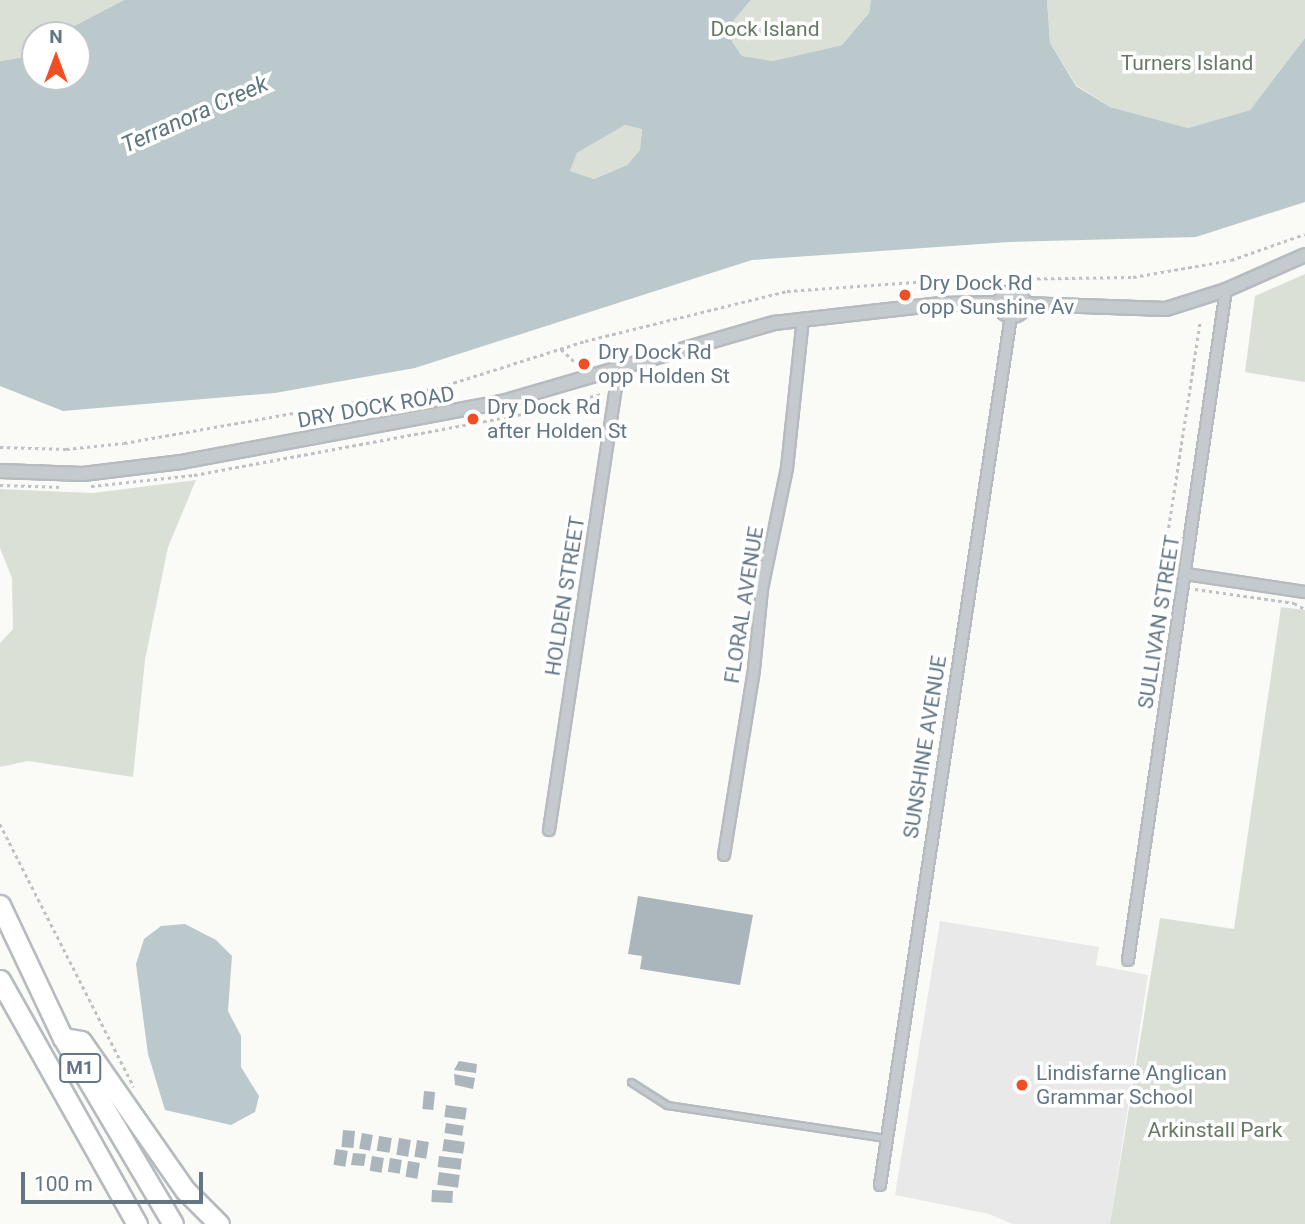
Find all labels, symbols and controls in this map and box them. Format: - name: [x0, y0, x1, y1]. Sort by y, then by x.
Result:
- park label: Dock Island: [710, 16, 820, 42]
- north arrow: [21, 21, 91, 91]
- text: N: [49, 25, 63, 48]
- park label: Turners Island: [1121, 50, 1253, 76]
- water label: Terranora Creek: [117, 70, 273, 160]
- place label: Dry Dock Rd opp Sunshine Av: [919, 270, 1074, 320]
- marker: Dry Dock Rd opp Sunshine Av: [897, 287, 913, 303]
- place label: Dry Dock Rd opp Holden St: [598, 339, 730, 389]
- marker: Dry Dock Rd opp Holden St: [576, 356, 592, 372]
- street label: DRY DOCK ROAD: [296, 381, 456, 433]
- place label: Dry Dock Rd after Holden St: [487, 394, 627, 444]
- marker: Dry Dock Rd after Holden St: [465, 411, 481, 427]
- street label: HOLDEN STREET: [540, 514, 590, 678]
- street label: FLORAL AVENUE: [719, 525, 769, 685]
- street label: SULLIVAN STREET: [1133, 533, 1185, 711]
- street label: SUNSHINE AVENUE: [898, 654, 952, 840]
- road number: M1: [59, 1052, 101, 1084]
- place label: Lindisfarne Anglican Grammar School: [1036, 1060, 1227, 1110]
- marker: Lindisfarne Anglican Grammar School: [1014, 1077, 1030, 1093]
- park label: Arkinstall Park: [1147, 1117, 1283, 1143]
- scale bar: [24, 1158, 206, 1202]
- text: 100 m: [34, 1172, 93, 1196]

